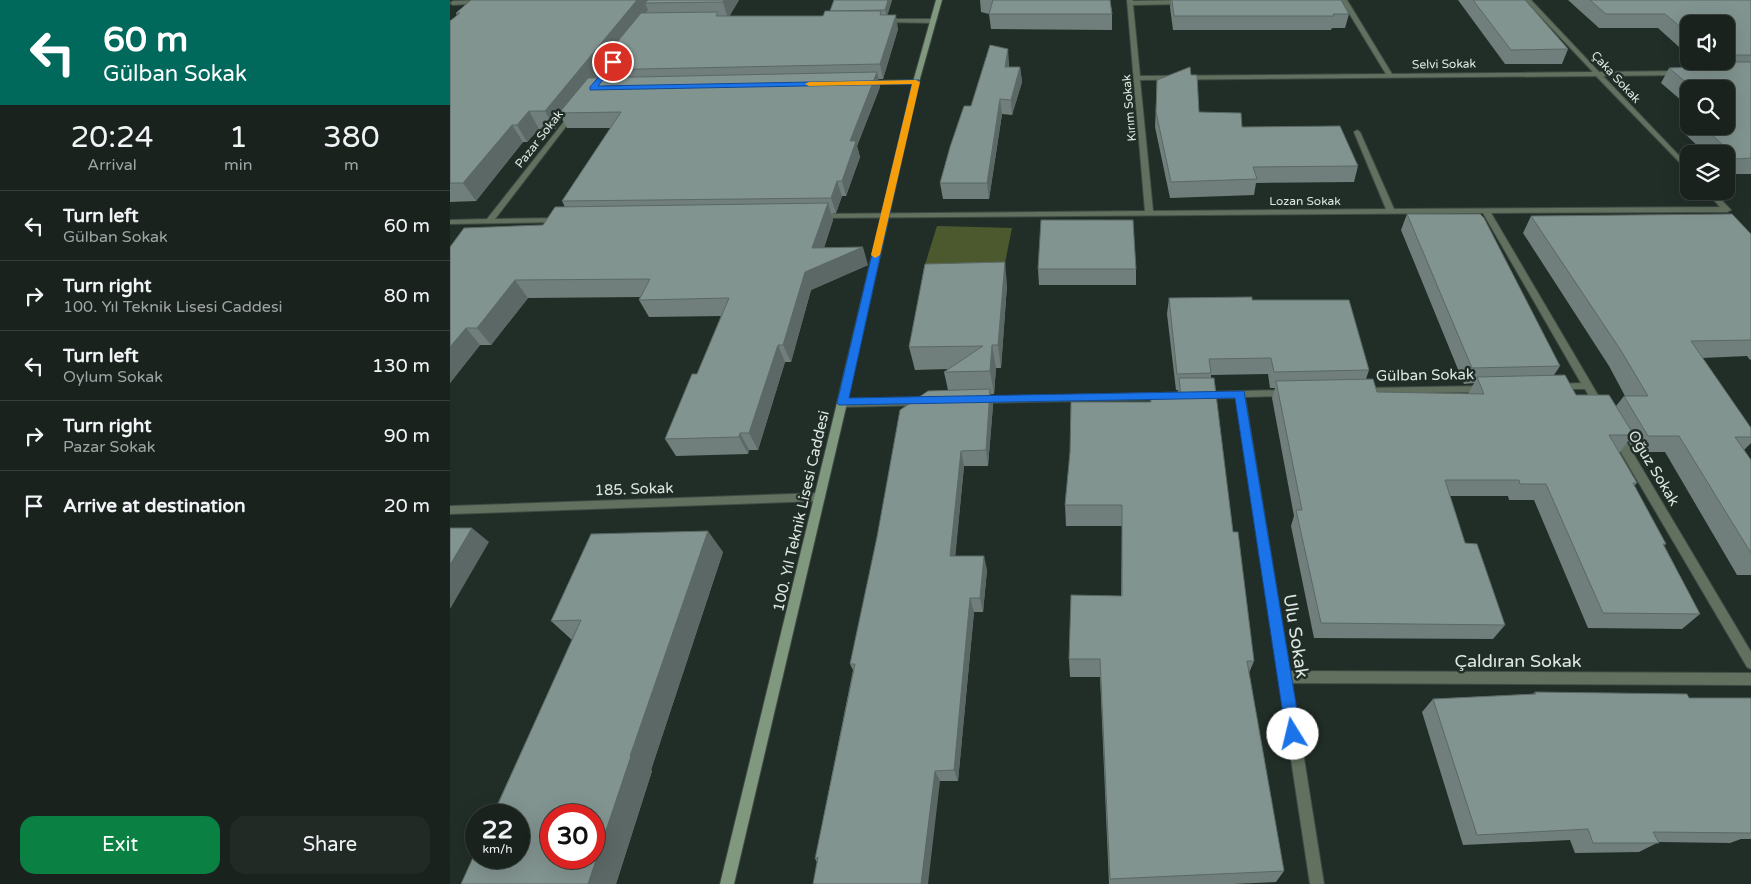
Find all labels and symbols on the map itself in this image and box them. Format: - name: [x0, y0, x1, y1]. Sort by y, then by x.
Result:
- pin: [592, 41, 634, 83]
- street label: Çaka Sokak: [1588, 48, 1644, 106]
- street label: Selvi Sokak: [1412, 56, 1477, 72]
- street label: Kırım Sokak: [1119, 73, 1139, 142]
- street label: Pazar Sokak: [512, 107, 566, 171]
- street label: Lozan Sokak: [1269, 194, 1341, 208]
- street label: Gülban Sokak: [1376, 365, 1474, 385]
- street label: 100. Yıl Teknik Lisesi Caddesi: [769, 409, 833, 613]
- street label: Oğuz Sokak: [1624, 427, 1684, 509]
- street label: 185. Sokak: [594, 479, 674, 499]
- street label: Ulu Sokak: [1278, 592, 1314, 680]
- street label: Çaldıran Sokak: [1454, 650, 1582, 672]
- position arrow: [1266, 707, 1318, 759]
- speed limit sign: 30: [540, 804, 605, 869]

